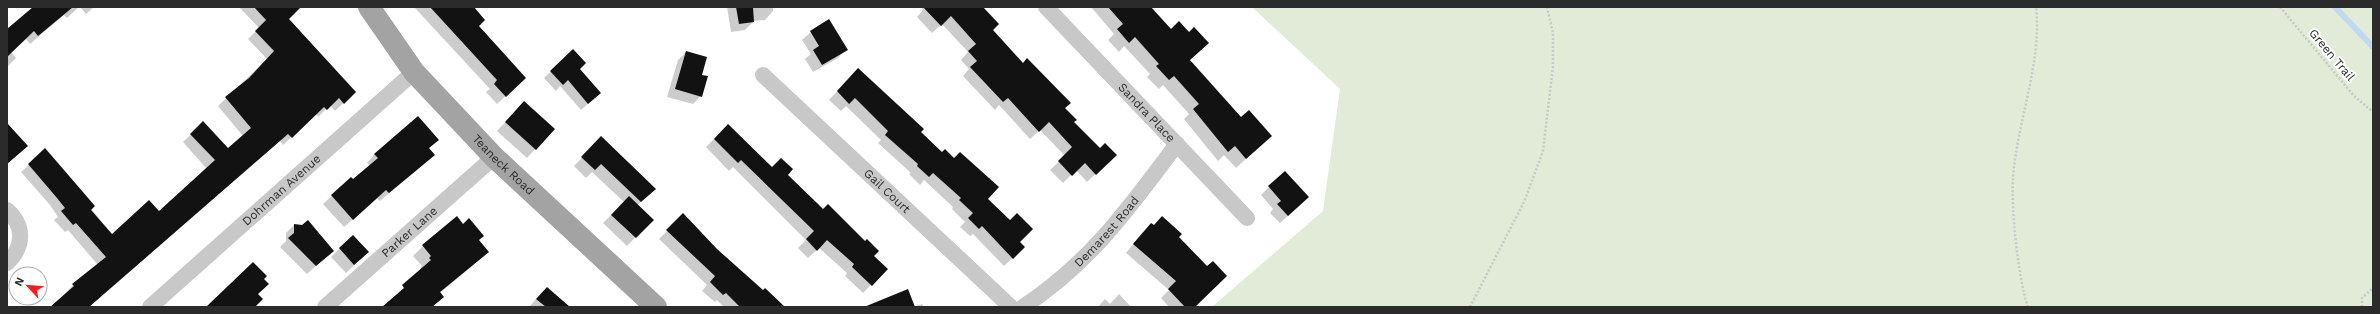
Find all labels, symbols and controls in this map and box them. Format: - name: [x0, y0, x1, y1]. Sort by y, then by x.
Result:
- street label: Green Trail: [2306, 26, 2358, 84]
- street label: Sandra Place: [1115, 80, 1178, 145]
- street label: Teaneck Road: [470, 132, 537, 198]
- street label: Dohrman Avenue: [239, 151, 324, 228]
- street label: Gail Court: [861, 166, 913, 216]
- street label: Demarest Road: [1071, 193, 1142, 270]
- street label: Parker Lane: [379, 204, 440, 260]
- north arrow: [8, 266, 48, 306]
- text: N: [12, 275, 27, 288]

